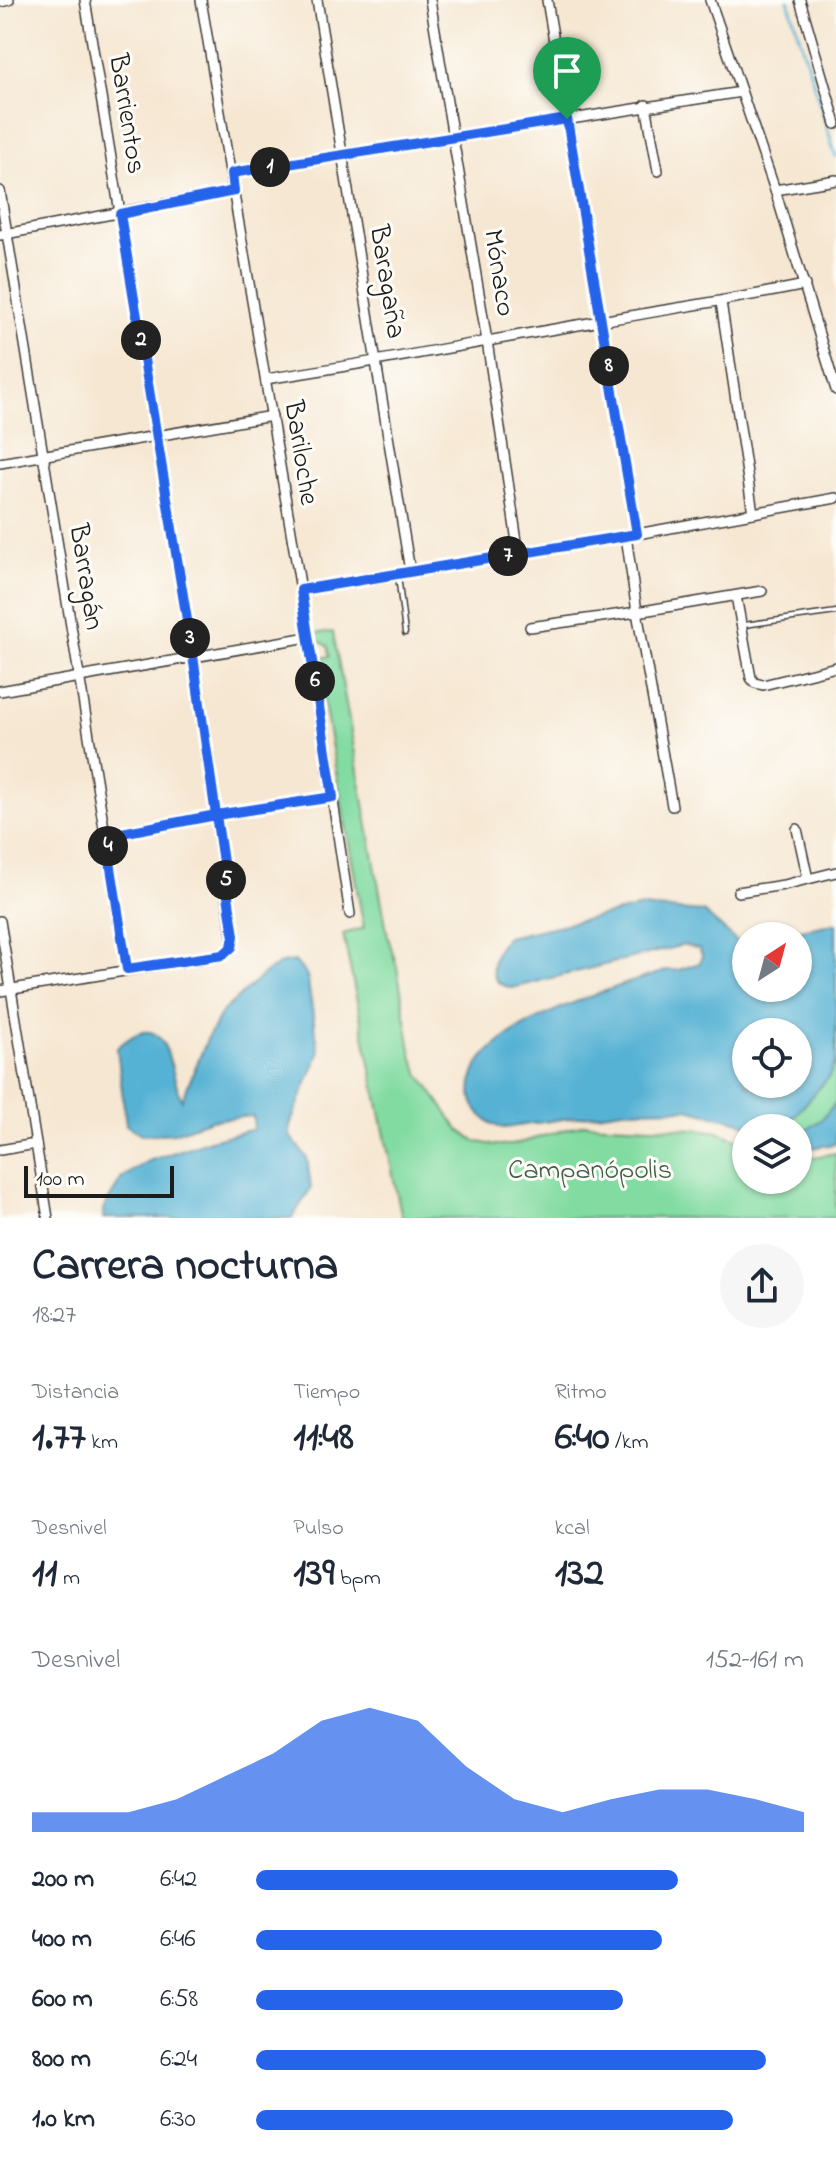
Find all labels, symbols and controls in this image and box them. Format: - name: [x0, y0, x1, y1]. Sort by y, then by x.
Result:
- pin: [533, 37, 601, 119]
- icon: arrive: [545, 49, 589, 93]
- street label: Barrientos: [96, 50, 156, 177]
- pin: 1: [250, 147, 290, 187]
- text: 1: [267, 151, 274, 183]
- street label: Baragaña: [357, 221, 415, 342]
- street label: Mónaco: [471, 227, 525, 319]
- pin: 2: [121, 320, 161, 360]
- text: 2: [136, 324, 146, 356]
- pin: 8: [589, 346, 629, 386]
- text: 8: [605, 350, 613, 382]
- street label: Bariloche: [271, 397, 329, 509]
- street label: Barragán: [56, 520, 114, 633]
- pin: 7: [488, 536, 528, 576]
- text: 7: [503, 540, 513, 572]
- pin: 3: [170, 618, 210, 658]
- text: 3: [185, 622, 195, 654]
- pin: 6: [295, 661, 335, 701]
- text: 6: [310, 665, 320, 697]
- pin: 4: [88, 826, 128, 866]
- text: 4: [103, 830, 113, 862]
- pin: 5: [206, 860, 246, 900]
- text: 5: [220, 864, 232, 896]
- north arrow: [732, 922, 812, 1002]
- map controls: [732, 922, 812, 1194]
- button: locate: [732, 1018, 812, 1098]
- button: layers: [732, 1114, 812, 1194]
- park label: Campanópolis: [508, 1151, 672, 1192]
- scale bar: [24, 1162, 174, 1198]
- text: 100 m: [36, 1164, 85, 1196]
- text: Carrera nocturna: [32, 1235, 338, 1299]
- button: share: [720, 1244, 804, 1328]
- text: 18:27: [32, 1297, 76, 1335]
- text: Distancia: [32, 1377, 119, 1409]
- text: Tiempo: [293, 1377, 360, 1409]
- text: Ritmo: [555, 1377, 607, 1409]
- text: 1.77: [32, 1409, 86, 1468]
- text: 11:48: [293, 1409, 354, 1468]
- text: 6:40: [555, 1409, 609, 1468]
- text: km: [86, 1427, 118, 1459]
- text: /km: [609, 1427, 648, 1459]
- text: Desnivel: [32, 1513, 107, 1545]
- text: Pulso: [293, 1513, 344, 1545]
- text: kcal: [555, 1513, 590, 1545]
- text: 11: [32, 1545, 57, 1604]
- text: 139: [293, 1545, 335, 1604]
- text: 132: [555, 1545, 604, 1604]
- text: m: [57, 1563, 80, 1595]
- text: bpm: [335, 1563, 381, 1595]
- text: Desnivel: [32, 1642, 120, 1680]
- text: 152–161 m: [706, 1642, 804, 1680]
- text: 200 m: [32, 1861, 94, 1899]
- text: 6:42: [160, 1861, 197, 1899]
- text: 400 m: [32, 1921, 92, 1959]
- text: 6:46: [160, 1921, 196, 1959]
- text: 600 m: [32, 1981, 93, 2019]
- text: 6:58: [160, 1981, 198, 2019]
- text: 800 m: [32, 2041, 91, 2079]
- text: 6:24: [160, 2041, 197, 2079]
- text: 1.0 km: [32, 2101, 95, 2139]
- text: 6:30: [160, 2101, 196, 2139]

